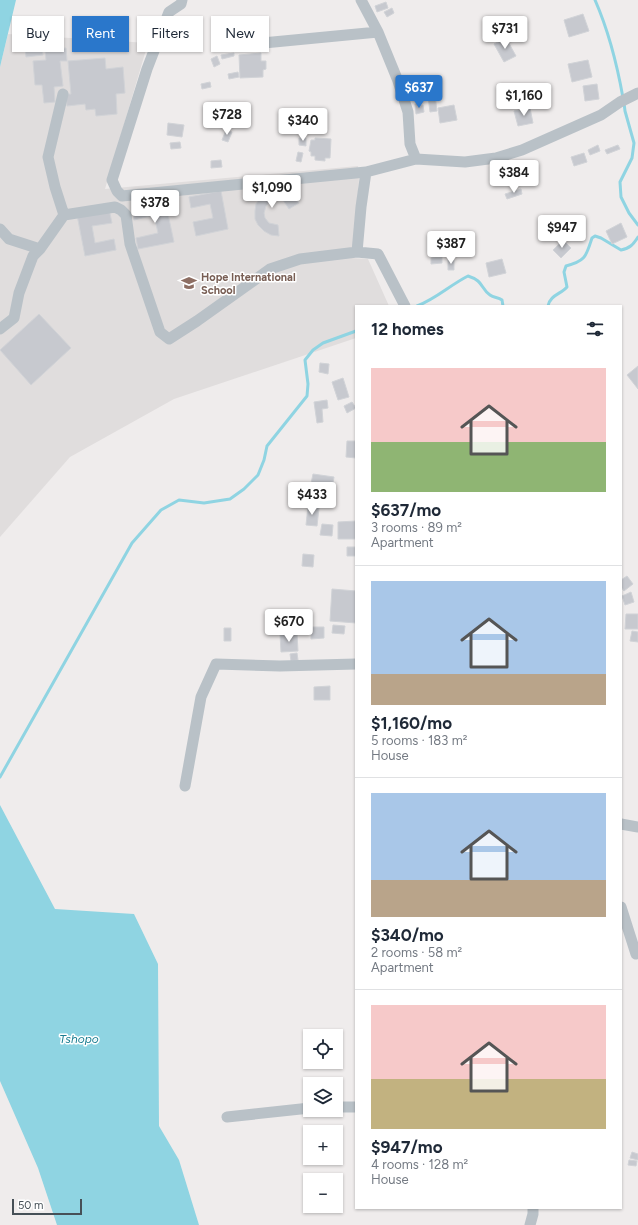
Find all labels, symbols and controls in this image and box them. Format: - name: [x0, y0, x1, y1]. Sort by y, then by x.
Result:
- chip: Buy: [12, 16, 64, 52]
- chip: Rent: [72, 16, 129, 52]
- chip: Filters: [137, 16, 203, 52]
- chip: New: [211, 16, 269, 52]
- pin: $731: [481, 16, 529, 50]
- text: $731: [491, 21, 519, 36]
- pin: $637: [395, 75, 443, 109]
- text: $637: [404, 80, 434, 95]
- pin: $1,160: [491, 83, 557, 117]
- text: $1,160: [505, 88, 543, 103]
- pin: $728: [203, 102, 251, 136]
- text: $728: [212, 107, 242, 122]
- pin: $340: [279, 108, 327, 142]
- text: $340: [287, 113, 319, 128]
- pin: $384: [490, 160, 538, 194]
- text: $384: [499, 165, 529, 180]
- pin: $1,090: [239, 175, 305, 209]
- text: $1,090: [252, 180, 292, 195]
- pin: $378: [131, 190, 179, 224]
- text: $378: [140, 195, 170, 210]
- pin: $947: [538, 215, 586, 249]
- text: $947: [547, 220, 577, 235]
- pin: $387: [427, 231, 475, 265]
- text: $387: [436, 236, 466, 251]
- place label: Hope International School: [201, 271, 296, 297]
- school or university icon: Hope International School: [180, 274, 198, 292]
- icon: filters: [584, 318, 606, 340]
- text: 12 homes: [371, 319, 444, 339]
- icon: home: [453, 394, 525, 466]
- pin: $433: [288, 482, 336, 516]
- text: $433: [297, 487, 327, 502]
- text: $637/mo: [371, 500, 441, 520]
- text: 3 rooms · 89 m²: [371, 520, 462, 535]
- text: Apartment: [371, 535, 434, 550]
- icon: home: [453, 607, 525, 679]
- pin: $670: [265, 609, 313, 643]
- text: $670: [274, 614, 304, 629]
- text: $1,160/mo: [371, 713, 452, 733]
- text: 5 rooms · 183 m²: [371, 733, 467, 748]
- text: House: [371, 748, 409, 763]
- icon: home: [453, 819, 525, 891]
- text: $340/mo: [371, 925, 444, 945]
- text: 2 rooms · 58 m²: [371, 945, 462, 960]
- text: Apartment: [371, 960, 434, 975]
- map controls: [303, 1029, 343, 1213]
- button: locate: [303, 1029, 343, 1069]
- icon: home: [453, 1031, 525, 1103]
- water label: Tshopo: [59, 1032, 99, 1046]
- button: layers: [303, 1077, 343, 1117]
- button: +: [303, 1125, 343, 1165]
- text: $947/mo: [371, 1137, 443, 1157]
- text: 4 rooms · 128 m²: [371, 1157, 468, 1172]
- text: House: [371, 1172, 409, 1187]
- button: −: [303, 1173, 343, 1213]
- scale bar: [12, 1197, 82, 1216]
- text: 50 m: [18, 1199, 43, 1212]

